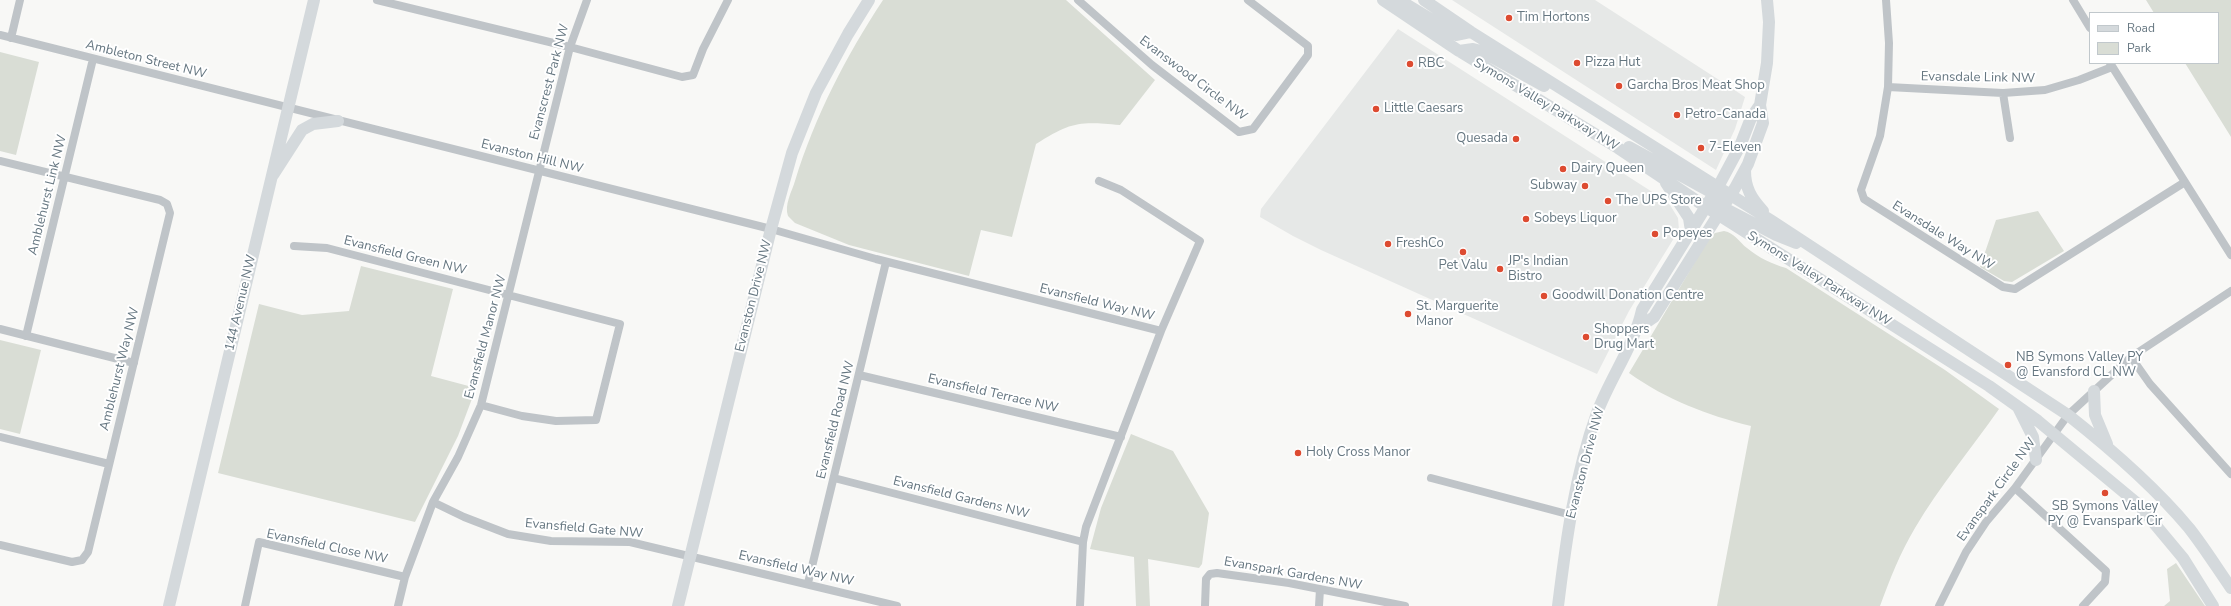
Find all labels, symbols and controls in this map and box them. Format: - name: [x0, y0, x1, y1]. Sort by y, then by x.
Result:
- place label: Tim Hortons: [1517, 10, 1590, 26]
- legend: [2089, 12, 2219, 64]
- marker: Tim Hortons: [1504, 13, 1514, 23]
- text: Road: [2127, 20, 2155, 36]
- street label: Evanscrest Park NW: [527, 22, 573, 142]
- street label: Evanswood Circle NW: [1136, 33, 1250, 125]
- street label: Ambleton Street NW: [84, 37, 208, 83]
- text: Park: [2127, 40, 2151, 56]
- street label: Symons Valley Parkway NW: [1470, 55, 1622, 155]
- place label: Pizza Hut: [1585, 55, 1640, 71]
- place label: RBC: [1418, 56, 1444, 72]
- marker: Pizza Hut: [1572, 58, 1582, 68]
- marker: RBC: [1405, 59, 1415, 69]
- street label: Evansdale Link NW: [1921, 69, 2035, 87]
- place label: Garcha Bros Meat Shop: [1627, 78, 1765, 94]
- marker: Garcha Bros Meat Shop: [1614, 81, 1624, 91]
- place label: Little Caesars: [1384, 101, 1463, 117]
- marker: Little Caesars: [1371, 104, 1381, 114]
- place label: Petro-Canada: [1685, 107, 1766, 123]
- marker: Petro-Canada: [1672, 110, 1682, 120]
- place label: Quesada: [1456, 131, 1508, 147]
- street label: Amblehurst Link NW: [25, 133, 71, 257]
- marker: Quesada: [1511, 134, 1521, 144]
- street label: Evanston Hill NW: [479, 137, 585, 177]
- place label: 7-Eleven: [1709, 140, 1761, 156]
- marker: 7-Eleven: [1696, 143, 1706, 153]
- place label: Dairy Queen: [1571, 161, 1644, 177]
- marker: Dairy Queen: [1558, 164, 1568, 174]
- place label: Subway: [1530, 178, 1577, 194]
- marker: Subway: [1580, 181, 1590, 191]
- place label: The UPS Store: [1616, 193, 1702, 209]
- marker: The UPS Store: [1603, 196, 1613, 206]
- street label: Evansdale Way NW: [1889, 198, 1997, 274]
- place label: Sobeys Liquor: [1534, 211, 1617, 227]
- marker: Sobeys Liquor: [1521, 214, 1531, 224]
- place label: Popeyes: [1663, 226, 1712, 242]
- street label: Symons Valley Parkway NW: [1744, 228, 1894, 330]
- marker: Popeyes: [1650, 229, 1660, 239]
- street label: Evansfield Green NW: [342, 233, 468, 279]
- place label: FreshCo: [1396, 236, 1444, 252]
- street label: Evanston Drive NW: [733, 238, 775, 354]
- marker: FreshCo: [1383, 239, 1393, 249]
- marker: Pet Valu: [1458, 247, 1468, 257]
- street label: 144 Avenue NW: [222, 253, 260, 353]
- place label: JP's Indian Bistro: [1508, 254, 1568, 285]
- place label: Pet Valu: [1439, 258, 1487, 274]
- marker: JP's Indian Bistro: [1495, 264, 1505, 274]
- street label: Evansfield Manor NW: [462, 273, 510, 401]
- street label: Evansfield Way NW: [1038, 281, 1156, 325]
- place label: Goodwill Donation Centre: [1552, 288, 1704, 304]
- marker: Goodwill Donation Centre: [1539, 291, 1549, 301]
- place label: St. Marguerite Manor: [1416, 299, 1498, 330]
- street label: Amblehurst Way NW: [97, 306, 143, 432]
- marker: St. Marguerite Manor: [1403, 309, 1413, 319]
- place label: Shoppers Drug Mart: [1594, 322, 1654, 353]
- marker: Shoppers Drug Mart: [1581, 332, 1591, 342]
- place label: NB Symons Valley PY @ Evansford CL NW: [2016, 350, 2143, 381]
- street label: Evansfield Road NW: [814, 359, 858, 481]
- marker: NB Symons Valley PY @ Evansford CL NW: [2003, 360, 2013, 370]
- street label: Evansfield Terrace NW: [926, 371, 1060, 417]
- street label: Evanston Drive NW: [1564, 405, 1608, 521]
- street label: Evanspark Circle NW: [1954, 435, 2040, 545]
- place label: Holy Cross Manor: [1306, 445, 1411, 461]
- marker: Holy Cross Manor: [1293, 448, 1303, 458]
- street label: Evansfield Gardens NW: [891, 474, 1031, 522]
- marker: SB Symons Valley PY @ Evanspark Cir: [2100, 488, 2110, 498]
- place label: SB Symons Valley PY @ Evanspark Cir: [2048, 499, 2162, 530]
- street label: Evansfield Gate NW: [524, 516, 644, 542]
- street label: Evansfield Close NW: [265, 527, 389, 567]
- street label: Evansfield Way NW: [737, 548, 855, 590]
- street label: Evanspark Gardens NW: [1223, 554, 1363, 594]

